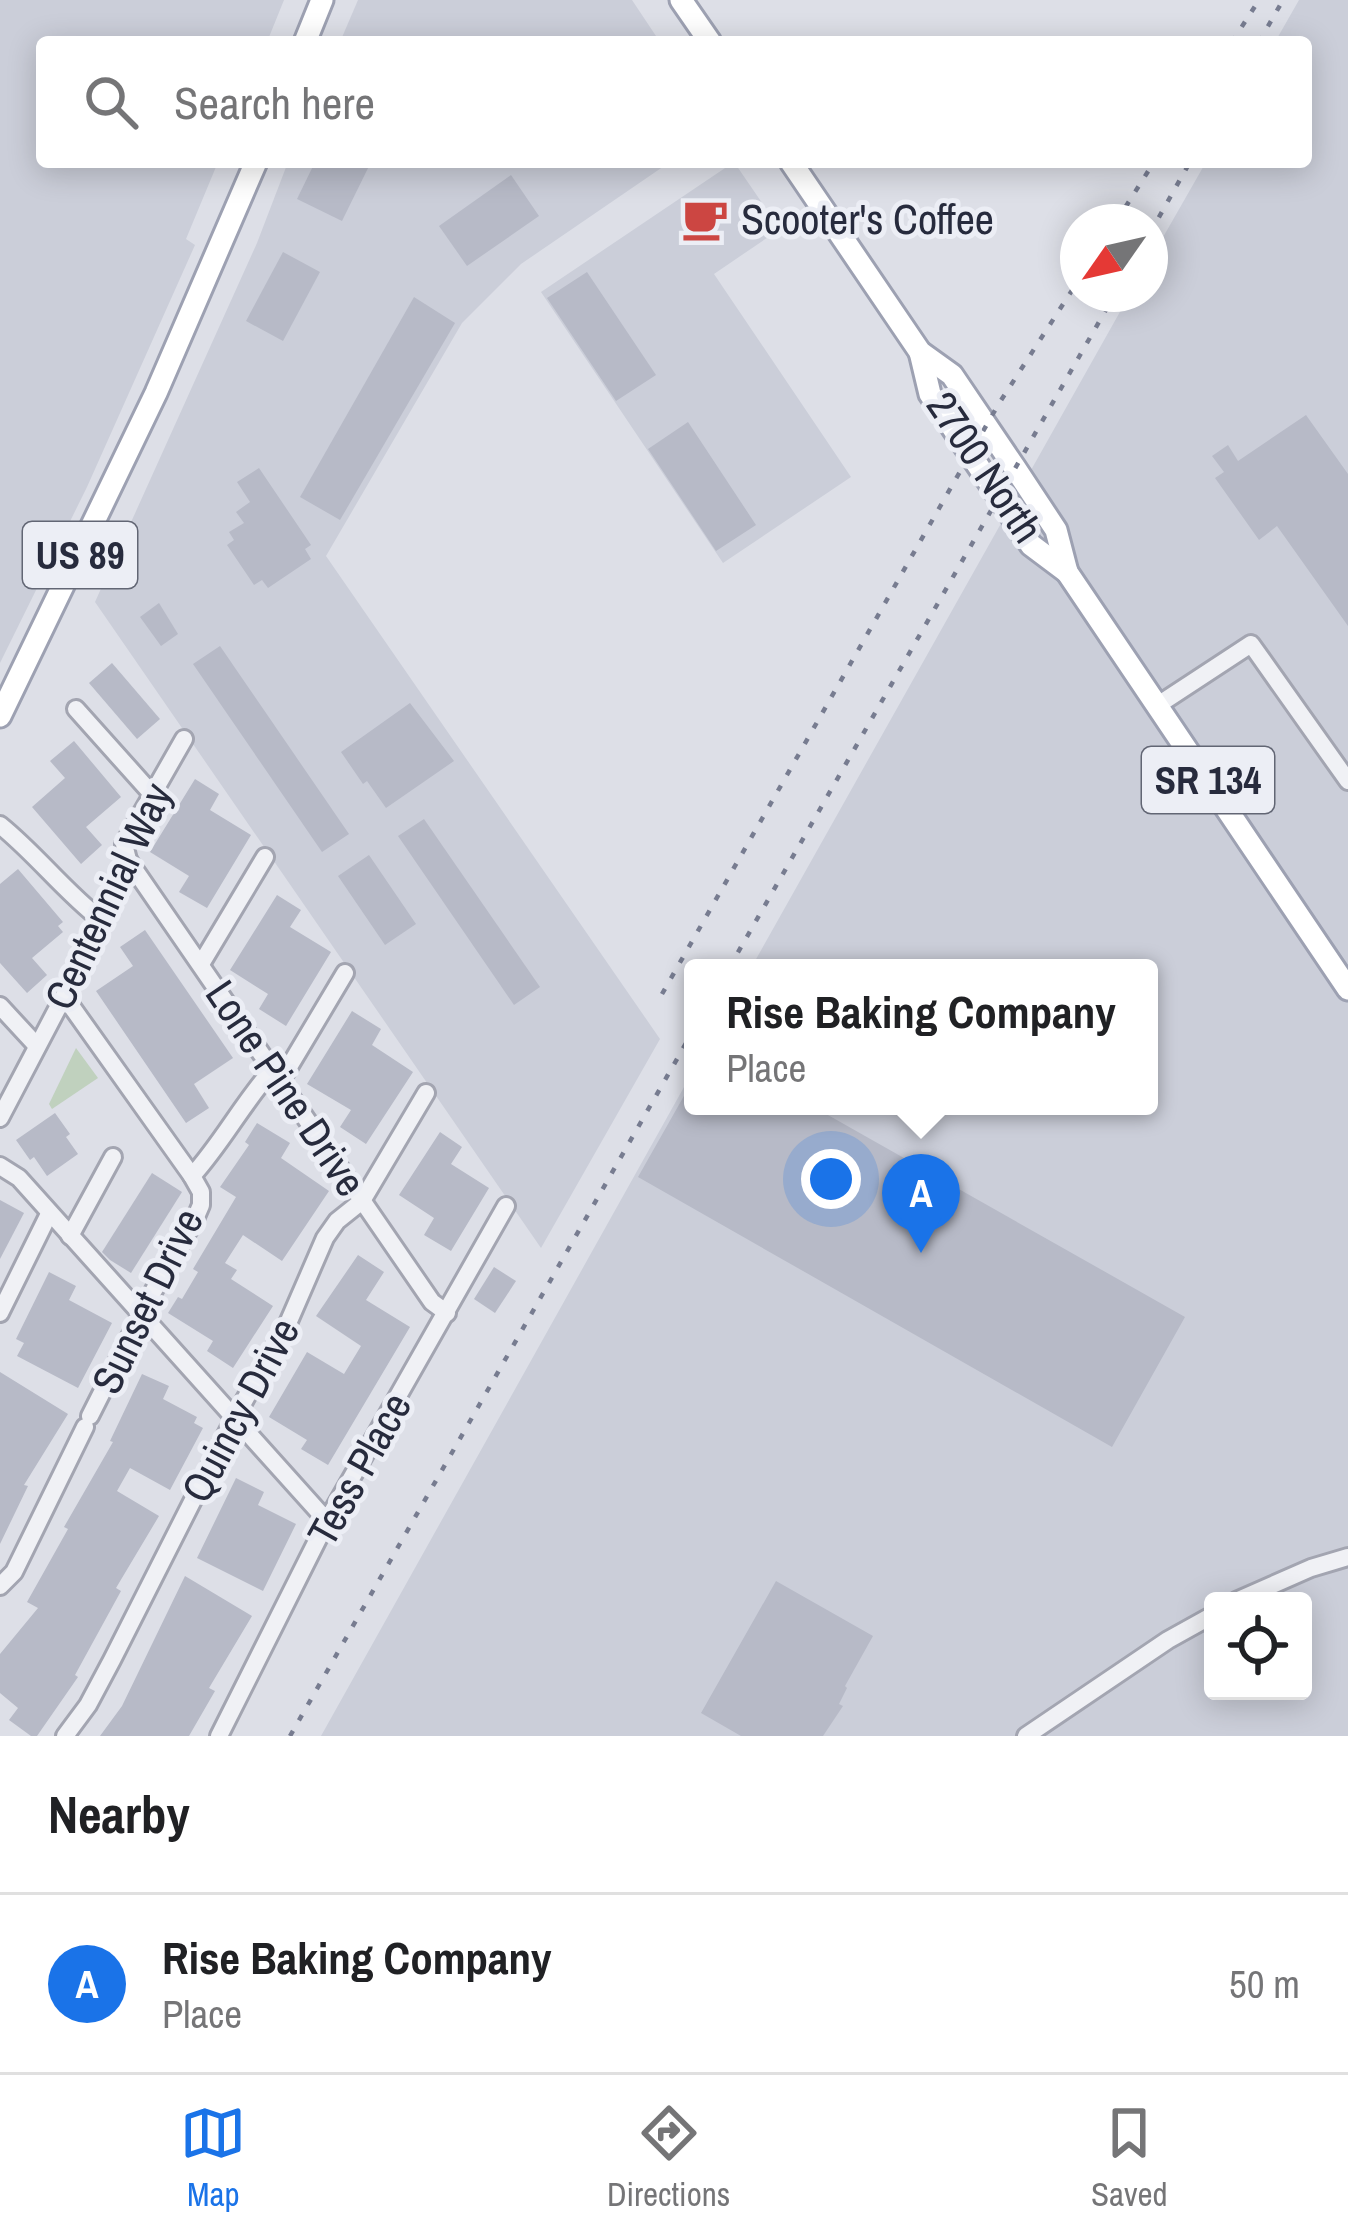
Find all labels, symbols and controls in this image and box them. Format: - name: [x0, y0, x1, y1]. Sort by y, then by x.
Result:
- search box: [36, 36, 1312, 168]
- icon: search: [78, 69, 144, 135]
- text: Search here: [174, 72, 375, 133]
- place label: Scooter's Coffee: [741, 191, 994, 247]
- cafe icon: Scooter's Coffee: [680, 194, 730, 244]
- north arrow: [1060, 204, 1168, 312]
- street label: 2700 North: [914, 381, 1056, 553]
- road number: US 89: [23, 522, 137, 588]
- road number: SR 134: [1142, 747, 1274, 813]
- street label: Centennial Way: [31, 774, 185, 1018]
- popup: [684, 959, 1158, 1115]
- street label: Lone Pine Drive: [193, 969, 379, 1207]
- text: Rise Baking Company: [726, 981, 1116, 1042]
- text: Place: [726, 1042, 806, 1094]
- your location: [801, 1149, 861, 1209]
- pin: A: [882, 1154, 960, 1253]
- street label: Sunset Drive: [78, 1199, 216, 1403]
- street label: Quincy Drive: [168, 1308, 312, 1512]
- street label: Tess Place: [294, 1383, 424, 1555]
- map controls: [1204, 1592, 1312, 1700]
- button: locate: [1204, 1592, 1312, 1700]
- text: Nearby: [48, 1780, 190, 1849]
- text: Rise Baking Company: [162, 1927, 552, 1988]
- text: A: [75, 1958, 99, 2010]
- text: 50 m: [1229, 1958, 1300, 2010]
- text: Place: [162, 1988, 242, 2040]
- tab: Map: [180, 2100, 246, 2216]
- tab: Directions: [607, 2100, 730, 2216]
- tab: Saved: [1091, 2100, 1168, 2216]

